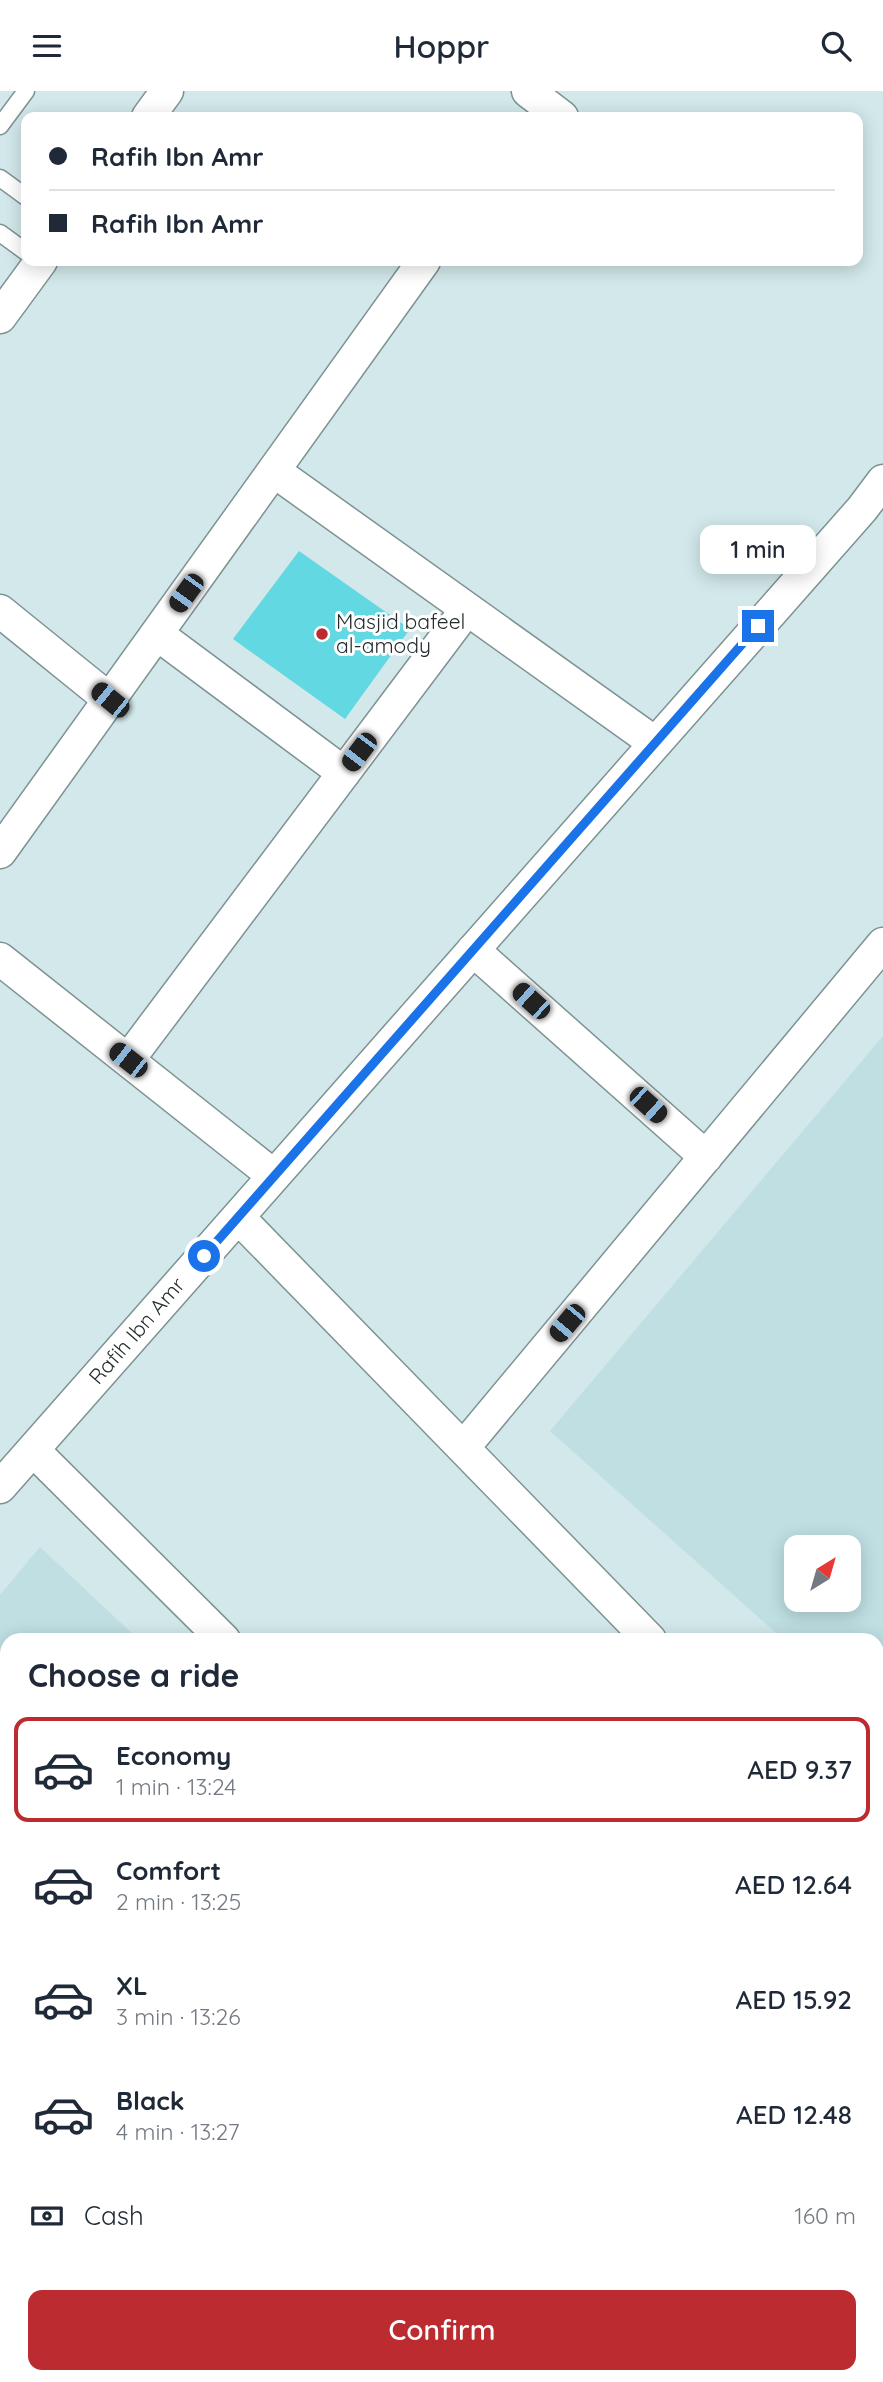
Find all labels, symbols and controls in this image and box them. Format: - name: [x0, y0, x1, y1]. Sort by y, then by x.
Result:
- text: Hoppr: [394, 26, 489, 66]
- icon: menu: [28, 27, 66, 65]
- icon: search: [817, 27, 855, 65]
- text: Rafih Ibn Amr: [91, 140, 263, 173]
- text: Rafih Ibn Amr: [91, 207, 263, 240]
- callout: 1 min: [700, 525, 816, 573]
- text: 1 min: [730, 535, 786, 564]
- car: [166, 570, 207, 616]
- place label: Masjid bafeel al-amody: [336, 608, 465, 658]
- route end: [742, 610, 774, 642]
- marker: Masjid bafeel al-amody: [314, 626, 330, 642]
- car: [88, 679, 133, 721]
- car: [338, 729, 381, 775]
- car: [509, 979, 554, 1023]
- car: [105, 1039, 152, 1081]
- car: [626, 1083, 671, 1127]
- route start: [188, 1240, 220, 1272]
- street label: Rafih Ibn Amr: [83, 1272, 190, 1389]
- car: [546, 1300, 589, 1346]
- north arrow: [784, 1535, 861, 1612]
- map controls: [784, 1535, 861, 1612]
- text: Choose a ride: [28, 1655, 240, 1695]
- icon: car: [32, 1738, 95, 1801]
- text: Economy: [116, 1739, 231, 1772]
- text: AED 9.37: [747, 1753, 852, 1786]
- text: 1 min · 13:24: [116, 1772, 236, 1801]
- icon: car: [32, 1853, 95, 1916]
- text: Comfort: [116, 1854, 221, 1887]
- text: AED 12.64: [735, 1868, 852, 1901]
- text: 2 min · 13:25: [116, 1887, 241, 1916]
- icon: car: [32, 1968, 95, 2031]
- text: XL: [116, 1969, 148, 2002]
- text: AED 15.92: [736, 1983, 852, 2016]
- text: 3 min · 13:26: [116, 2002, 241, 2031]
- icon: car: [32, 2083, 95, 2146]
- text: Black: [116, 2084, 185, 2117]
- text: AED 12.48: [736, 2098, 852, 2131]
- text: 4 min · 13:27: [116, 2117, 240, 2146]
- icon: cash: [28, 2197, 66, 2235]
- text: Cash: [84, 2199, 144, 2232]
- text: 160 m: [794, 2201, 856, 2230]
- button: Confirm: [28, 2290, 856, 2370]

